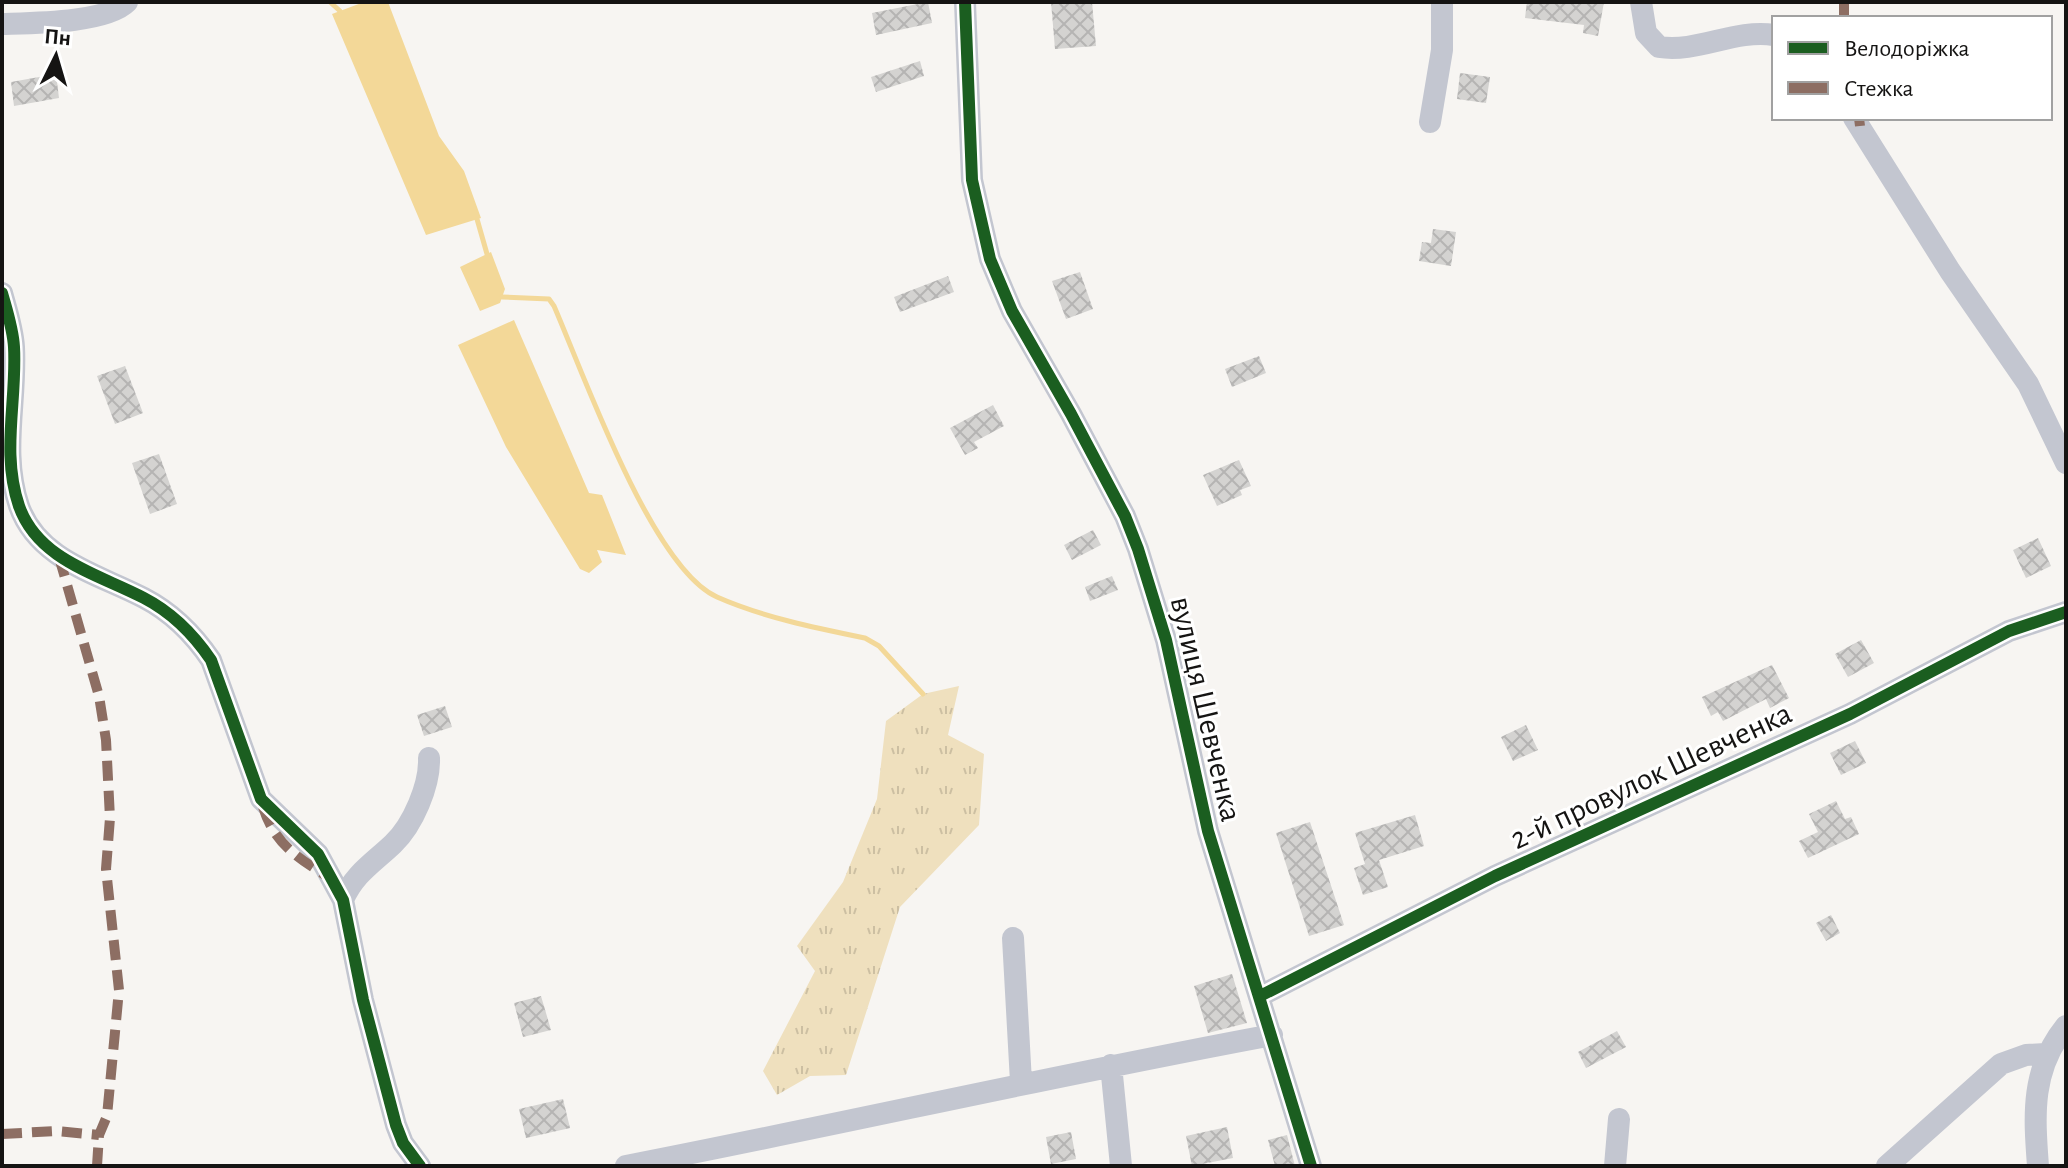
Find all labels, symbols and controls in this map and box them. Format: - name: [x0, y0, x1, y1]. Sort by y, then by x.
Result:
- north arrow: [16, 16, 96, 96]
- legend: [1772, 16, 2052, 120]
- text: Пн: [43, 25, 72, 49]
- text: Велодоріжка: [1844, 37, 1969, 61]
- text: Стежка: [1844, 77, 1913, 101]
- street label: вулиця Шевченка: [1165, 593, 1247, 825]
- street label: 2-й провулок Шевченка: [1505, 697, 1797, 855]

